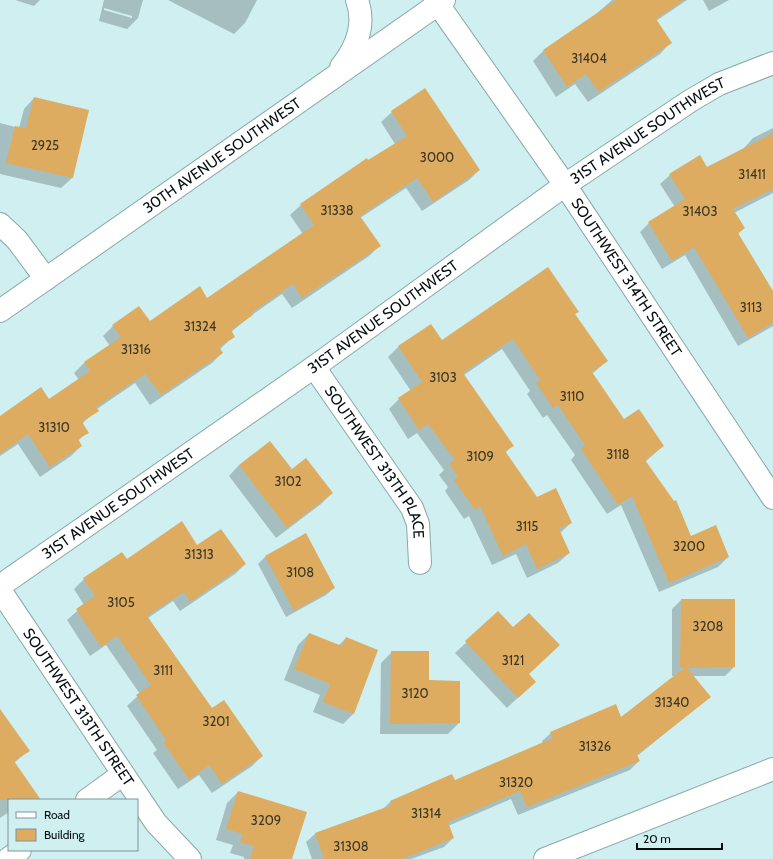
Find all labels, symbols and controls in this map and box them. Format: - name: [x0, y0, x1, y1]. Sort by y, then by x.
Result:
- house number: 31404: [571, 50, 607, 66]
- street label: 31ST AVENUE SOUTHWEST: [567, 74, 727, 188]
- street label: 30TH AVENUE SOUTHWEST: [140, 94, 304, 217]
- house number: 2925: [31, 137, 59, 153]
- house number: 3000: [420, 149, 454, 165]
- house number: 31411: [738, 166, 766, 182]
- street label: SOUTHWEST 314TH STREET: [567, 195, 685, 360]
- house number: 31338: [320, 202, 354, 218]
- house number: 31403: [683, 203, 717, 219]
- street label: 31ST AVENUE SOUTHWEST: [304, 256, 462, 378]
- house number: 3113: [740, 299, 762, 315]
- house number: 31324: [184, 318, 217, 334]
- house number: 31316: [121, 341, 151, 357]
- house number: 3103: [429, 369, 457, 385]
- street label: SOUTHWEST 313TH PLACE: [321, 382, 428, 539]
- house number: 3110: [560, 388, 584, 404]
- house number: 31310: [38, 419, 70, 435]
- street label: 31ST AVENUE SOUTHWEST: [39, 444, 198, 563]
- house number: 3118: [606, 446, 630, 462]
- house number: 3109: [466, 448, 494, 464]
- house number: 3102: [274, 473, 302, 489]
- house number: 3115: [516, 518, 538, 534]
- house number: 3200: [673, 538, 705, 554]
- house number: 31313: [184, 546, 214, 562]
- house number: 3108: [286, 564, 314, 580]
- house number: 3105: [107, 594, 135, 610]
- house number: 3208: [693, 618, 724, 634]
- street label: SOUTHWEST 313TH STREET: [19, 625, 138, 789]
- house number: 3121: [502, 652, 524, 668]
- house number: 3111: [153, 662, 173, 678]
- house number: 3120: [401, 685, 429, 701]
- house number: 31340: [655, 694, 689, 710]
- house number: 3201: [202, 713, 230, 729]
- house number: 31326: [579, 738, 611, 754]
- house number: 31320: [499, 774, 533, 790]
- legend: [8, 799, 138, 851]
- house number: 31314: [411, 805, 442, 821]
- text: Road: [44, 807, 70, 822]
- house number: 3209: [251, 812, 281, 828]
- scale bar: [637, 825, 722, 851]
- text: Building: [44, 827, 86, 842]
- text: 20 m: [643, 831, 671, 846]
- house number: 31308: [333, 838, 369, 854]

